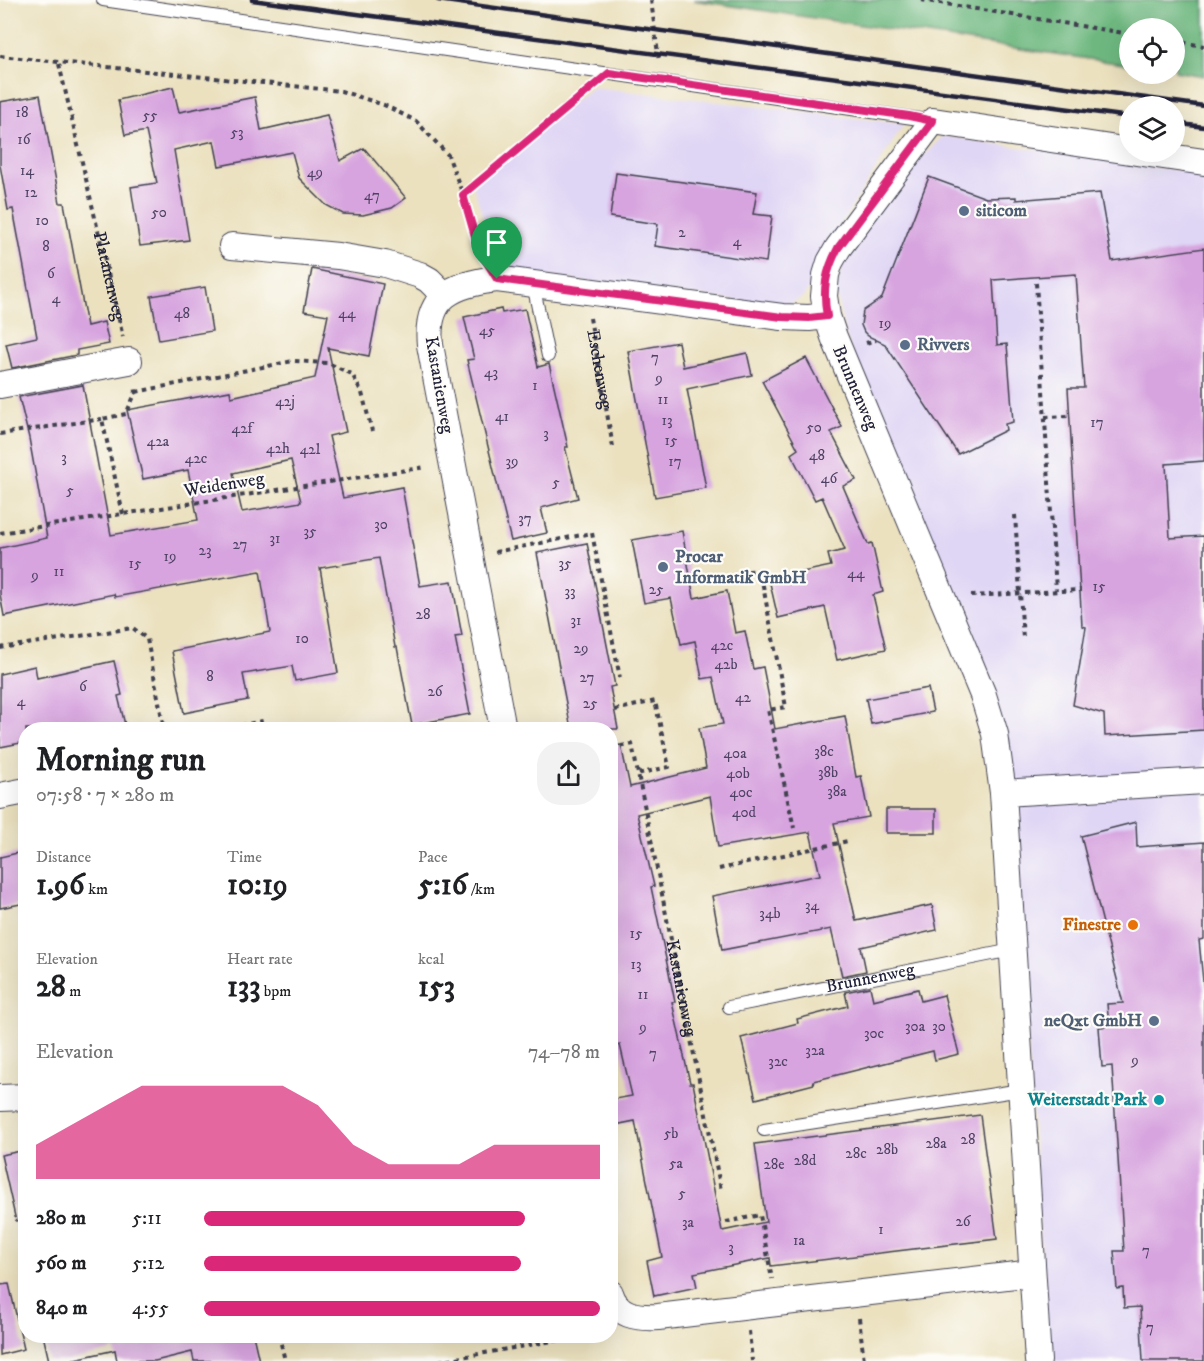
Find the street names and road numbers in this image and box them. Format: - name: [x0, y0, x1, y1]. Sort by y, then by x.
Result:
- street label: Platanenweg: [88, 230, 130, 323]
- street label: Eschenweg: [581, 328, 617, 411]
- street label: Kastanienweg: [420, 335, 458, 436]
- street label: Brunnenweg: [827, 342, 883, 434]
- street label: Weidenweg: [181, 468, 266, 502]
- street label: Kastanienweg: [660, 938, 701, 1039]
- street label: Brunnenweg: [824, 959, 917, 998]

